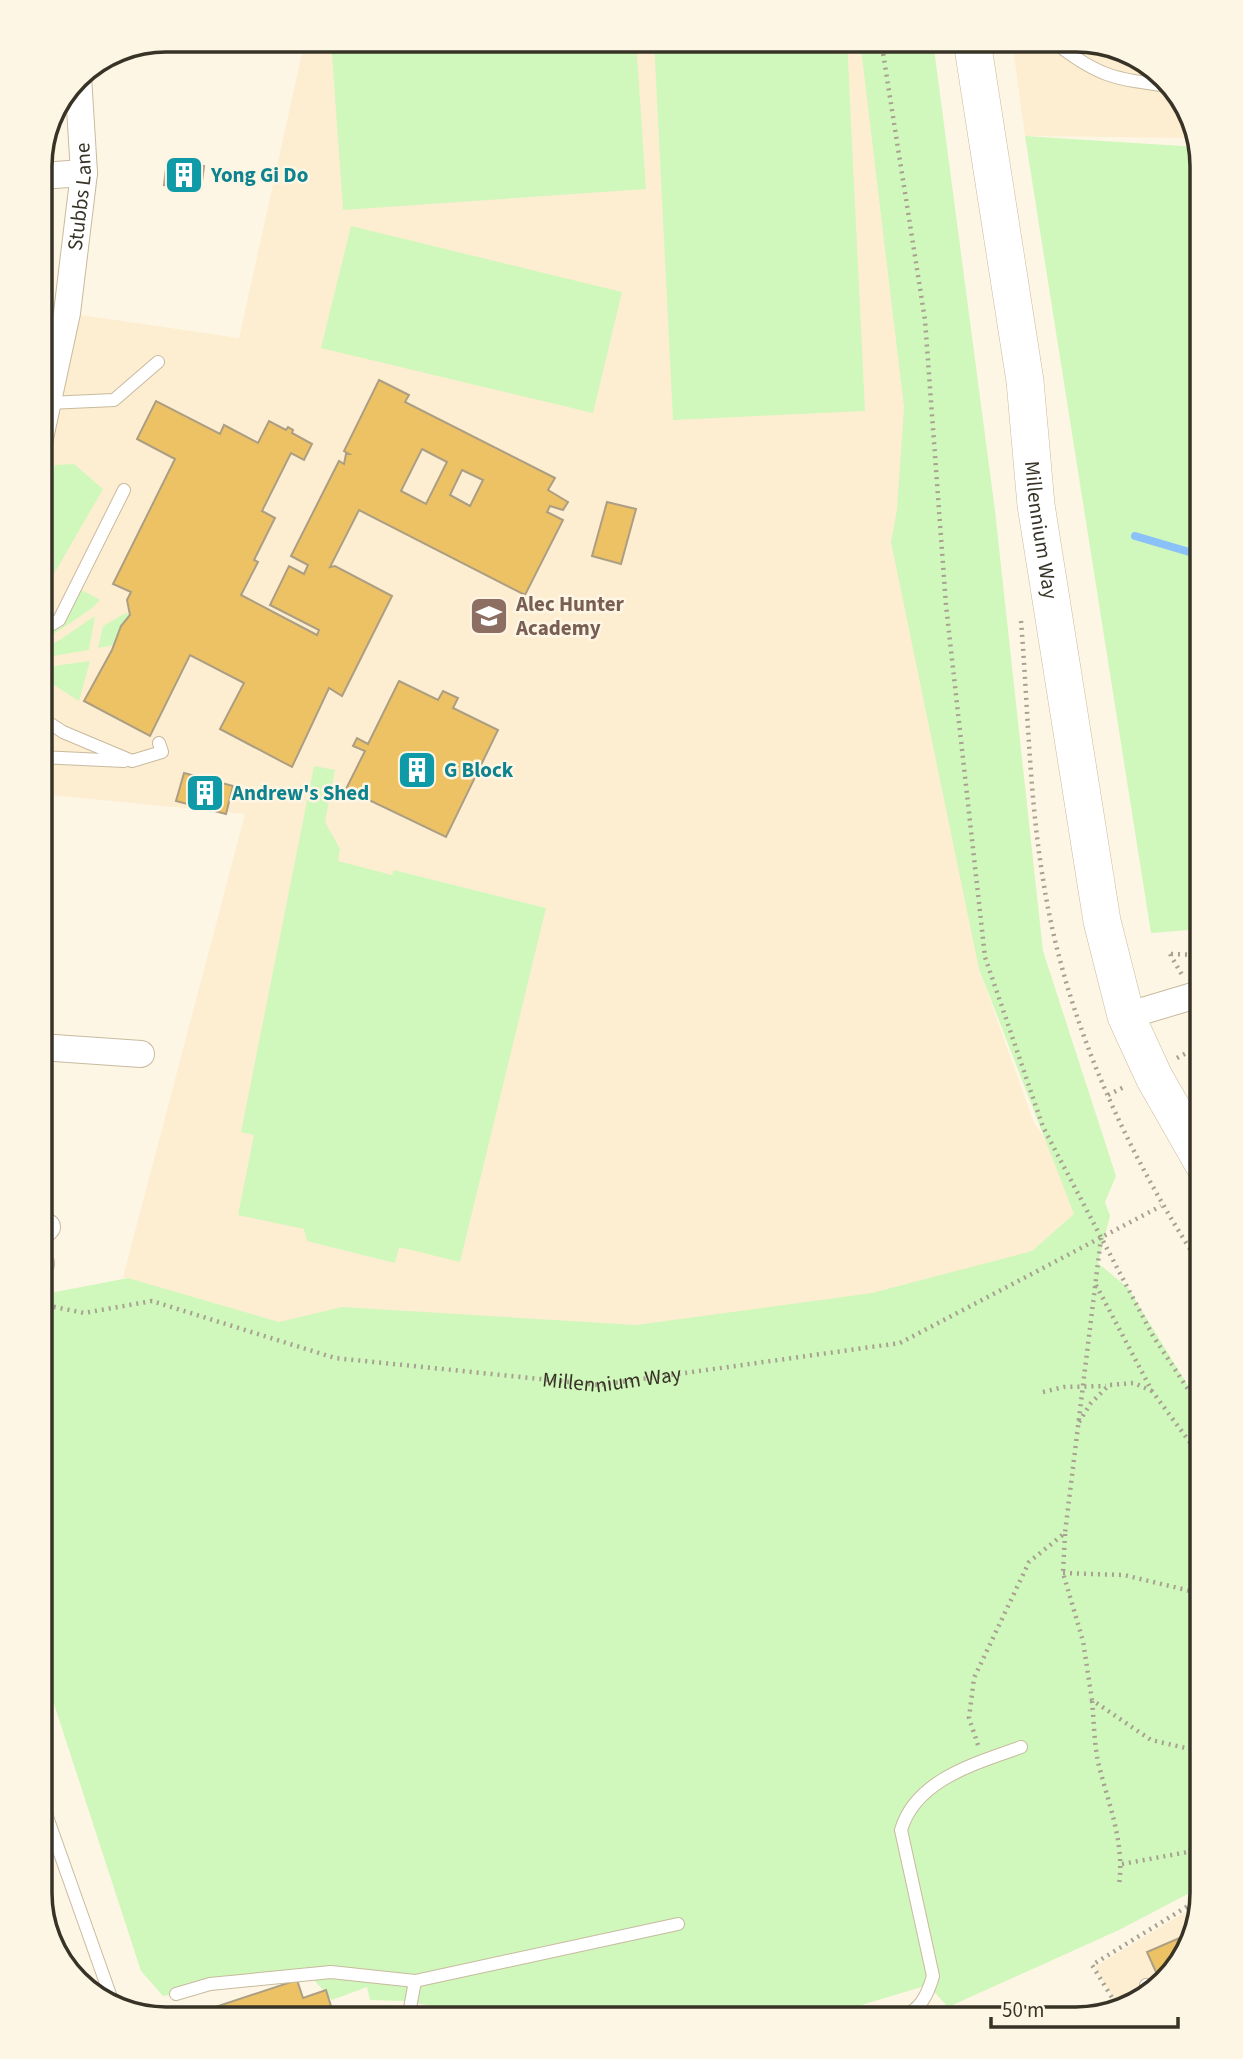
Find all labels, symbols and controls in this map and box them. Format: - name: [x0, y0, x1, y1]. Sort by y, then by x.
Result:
- street label: Stubbs Lane: [60, 142, 99, 252]
- building icon: Yong Gi Do: [163, 154, 205, 196]
- place label: Yong Gi Do: [210, 160, 308, 190]
- street label: Millennium Way: [1017, 460, 1066, 601]
- place label: Alec Hunter Academy: [515, 589, 625, 643]
- school or university icon: Alec Hunter Academy: [468, 595, 510, 637]
- building icon: G Block: [396, 749, 438, 791]
- place label: G Block: [444, 755, 514, 785]
- building icon: Andrew's Shed: [184, 772, 226, 814]
- place label: Andrew's Shed: [231, 778, 369, 808]
- street label: Millennium Way: [541, 1359, 683, 1400]
- scale bar: [991, 1986, 1178, 2030]
- text: 50 m: [1002, 1995, 1044, 2025]

